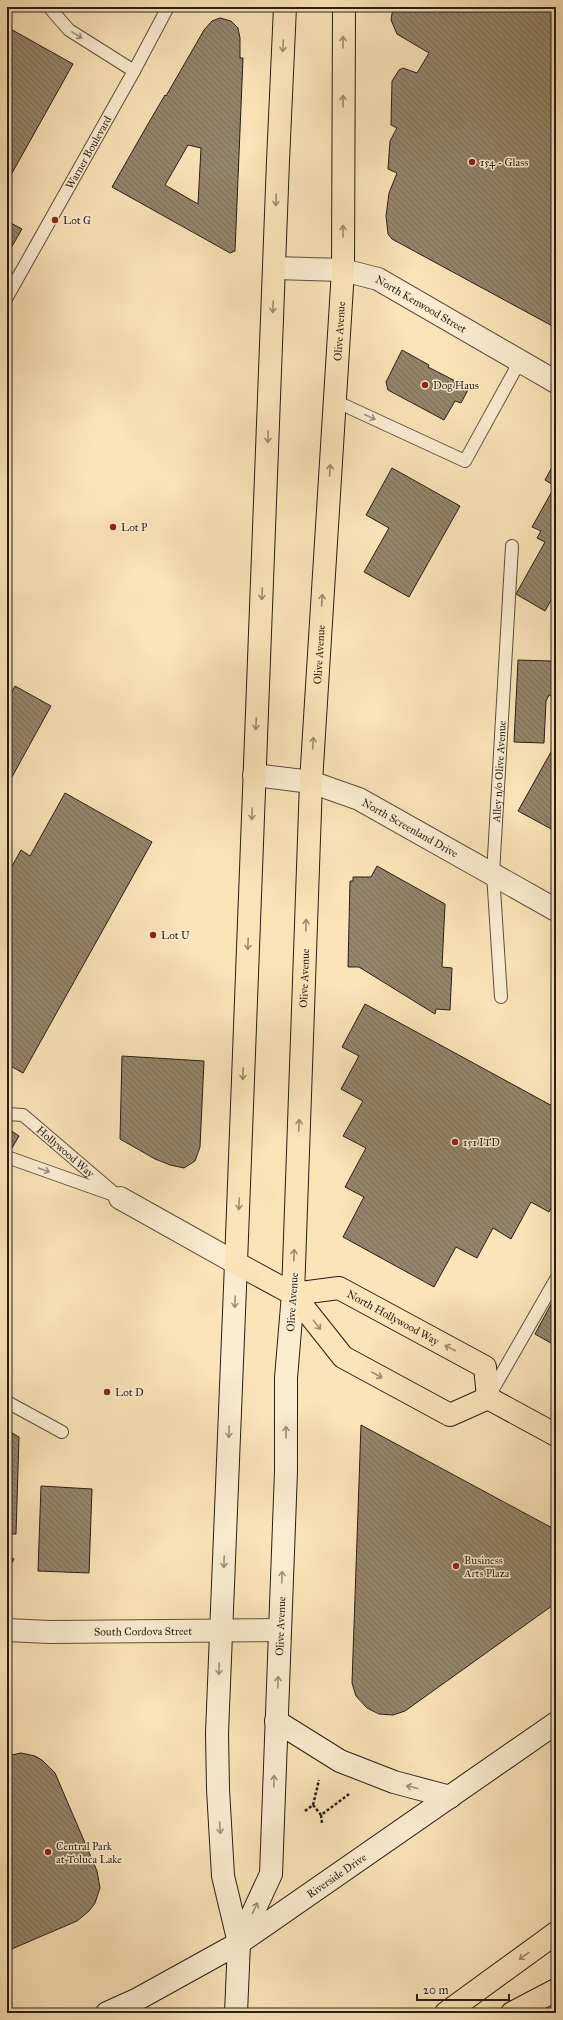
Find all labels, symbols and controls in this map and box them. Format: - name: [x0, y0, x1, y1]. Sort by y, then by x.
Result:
- one-way arrow: [71, 31, 83, 39]
- one-way arrow: [339, 36, 347, 49]
- one-way arrow: [280, 39, 287, 52]
- one-way arrow: [339, 95, 347, 108]
- street label: Warner Boulevard: [63, 113, 115, 191]
- place label: 154 - Glass: [480, 156, 528, 169]
- marker: 154 - Glass: [467, 157, 477, 167]
- one-way arrow: [273, 193, 280, 206]
- place label: Lot G: [63, 214, 91, 227]
- marker: Lot G: [50, 215, 60, 225]
- one-way arrow: [339, 225, 347, 238]
- street label: North Kenwood Street: [373, 273, 469, 336]
- one-way arrow: [269, 300, 276, 313]
- street label: Olive Avenue: [331, 301, 348, 361]
- place label: Dog Haus: [433, 379, 479, 392]
- marker: Dog Haus: [420, 380, 430, 390]
- one-way arrow: [364, 414, 376, 421]
- one-way arrow: [264, 430, 272, 443]
- one-way arrow: [327, 464, 334, 477]
- place label: Lot P: [121, 521, 148, 534]
- marker: Lot P: [108, 522, 118, 532]
- one-way arrow: [258, 587, 266, 600]
- one-way arrow: [319, 594, 326, 607]
- street label: Olive Avenue: [311, 624, 328, 685]
- one-way arrow: [252, 717, 260, 730]
- street label: Alley n/o Olive Avenue: [490, 720, 509, 824]
- one-way arrow: [310, 737, 317, 750]
- street label: North Screenland Drive: [359, 796, 461, 861]
- one-way arrow: [249, 807, 256, 820]
- one-way arrow: [302, 919, 309, 932]
- place label: Lot U: [161, 929, 190, 942]
- marker: Lot U: [148, 930, 158, 940]
- one-way arrow: [244, 937, 252, 950]
- street label: Olive Avenue: [297, 948, 312, 1008]
- one-way arrow: [240, 1067, 247, 1080]
- one-way arrow: [295, 1119, 303, 1132]
- street label: Hollywood Way: [34, 1123, 97, 1181]
- place label: 151 ITD: [463, 1136, 500, 1149]
- marker: 151 ITD: [450, 1137, 460, 1147]
- one-way arrow: [37, 1167, 49, 1175]
- one-way arrow: [235, 1197, 242, 1210]
- one-way arrow: [291, 1249, 298, 1262]
- street label: Olive Avenue: [284, 1272, 301, 1332]
- street label: North Hollywood Way: [345, 1288, 442, 1348]
- one-way arrow: [231, 1295, 239, 1308]
- one-way arrow: [313, 1319, 322, 1330]
- one-way arrow: [444, 1344, 456, 1352]
- one-way arrow: [371, 1372, 383, 1380]
- place label: Lot D: [115, 1386, 144, 1399]
- marker: Lot D: [102, 1387, 112, 1397]
- one-way arrow: [226, 1425, 233, 1438]
- one-way arrow: [282, 1426, 290, 1439]
- place label: Business Arts Plaza: [463, 1554, 510, 1580]
- one-way arrow: [220, 1555, 227, 1568]
- marker: Business Arts Plaza: [451, 1561, 461, 1571]
- one-way arrow: [278, 1571, 285, 1584]
- street label: Olive Avenue: [273, 1596, 288, 1656]
- street label: South Cordova Street: [94, 1625, 192, 1639]
- one-way arrow: [216, 1662, 223, 1675]
- one-way arrow: [274, 1676, 281, 1689]
- one-way arrow: [270, 1775, 278, 1788]
- one-way arrow: [406, 1783, 419, 1790]
- one-way arrow: [217, 1821, 224, 1834]
- place label: Central Park at Toluca Lake: [56, 1840, 122, 1866]
- marker: Central Park at Toluca Lake: [43, 1847, 53, 1857]
- street label: Riverside Drive: [304, 1850, 369, 1901]
- one-way arrow: [252, 1902, 259, 1914]
- one-way arrow: [519, 1952, 530, 1960]
- scale bar: [417, 1976, 509, 2002]
- text: 20 m: [423, 1983, 449, 1997]

